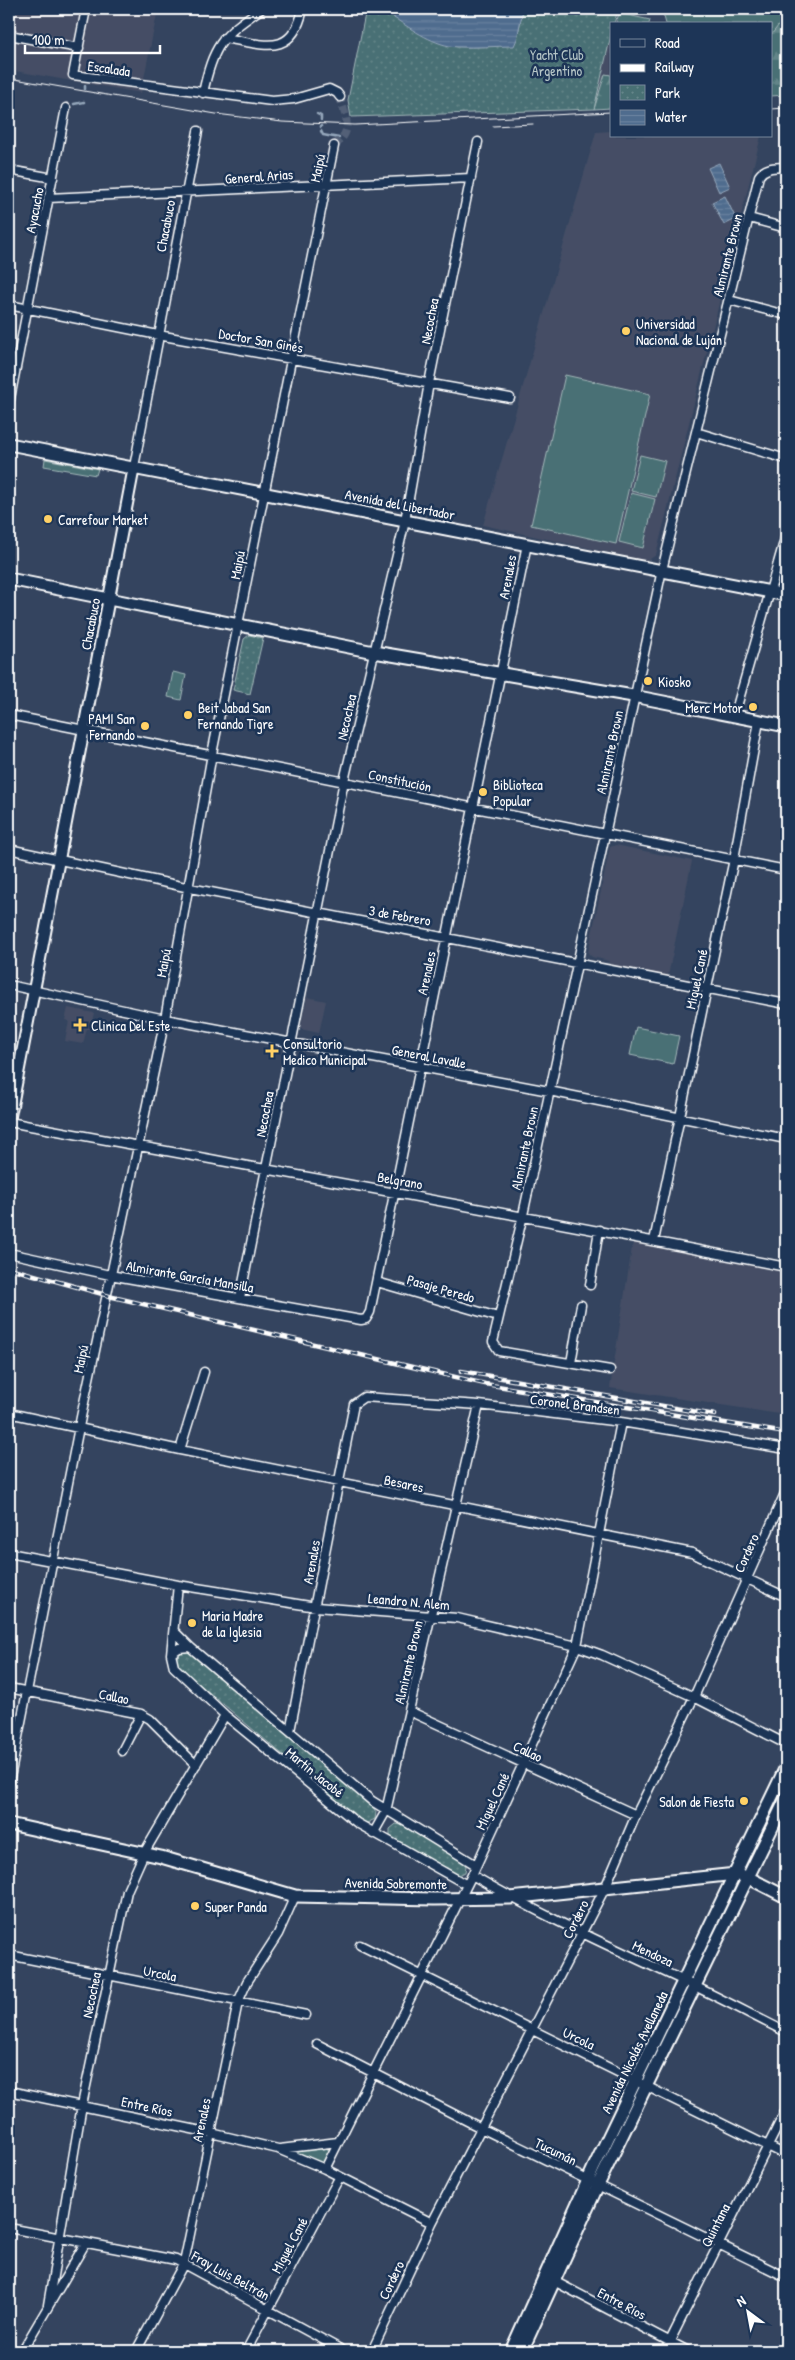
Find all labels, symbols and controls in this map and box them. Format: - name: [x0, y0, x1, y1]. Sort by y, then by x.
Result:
- scale bar: [25, 22, 160, 54]
- legend: [610, 22, 772, 138]
- text: 100 m: [32, 29, 65, 50]
- text: Road: [655, 32, 680, 53]
- park label: Yacht Club Argentino: [530, 45, 584, 81]
- street label: Escalada: [87, 56, 132, 80]
- text: Railway: [655, 56, 694, 77]
- text: Park: [655, 82, 680, 103]
- text: Water: [655, 106, 687, 127]
- street label: Maipú: [305, 152, 330, 184]
- street label: General Arias: [224, 164, 294, 188]
- street label: Ayacucho: [20, 185, 49, 235]
- street label: Chacabuco: [151, 198, 179, 254]
- street label: Almirante Brown: [708, 211, 746, 299]
- street label: Necochea: [415, 296, 443, 346]
- place label: Universidad Nacional de Luján: [636, 314, 722, 350]
- street label: Doctor San Ginés: [217, 323, 305, 357]
- marker: Universidad Nacional de Luján: [620, 325, 632, 337]
- street label: Avenida del Libertador: [343, 484, 457, 524]
- place label: Carrefour Market: [58, 510, 148, 529]
- marker: Carrefour Market: [42, 513, 54, 525]
- street label: Maipú: [225, 549, 250, 581]
- street label: Arenales: [493, 553, 521, 601]
- street label: Chacabuco: [76, 596, 104, 652]
- place label: Kiosko: [658, 672, 691, 691]
- marker: Kiosko: [642, 675, 654, 687]
- street label: Necochea: [332, 692, 361, 742]
- place label: Beit Jabad San Fernando Tigre: [197, 698, 274, 734]
- place label: Merc Motor: [685, 698, 744, 717]
- marker: Merc Motor: [747, 701, 759, 713]
- street label: Almirante Brown: [591, 708, 627, 796]
- place label: PAMI San Fernando: [88, 709, 135, 744]
- marker: Beit Jabad San Fernando Tigre: [182, 709, 194, 721]
- marker: PAMI San Fernando: [139, 720, 151, 732]
- street label: Constitución: [367, 764, 433, 796]
- place label: Biblioteca Popular: [493, 775, 543, 811]
- marker: Biblioteca Popular: [477, 786, 489, 798]
- street label: 3 de Febrero: [368, 900, 433, 930]
- street label: Maipú: [151, 947, 176, 979]
- street label: Miguel Cané: [680, 947, 713, 1011]
- street label: Arenales: [412, 949, 440, 997]
- place label: Clinica Del Este: [91, 1016, 171, 1035]
- marker: Clinica Del Este: [73, 1018, 87, 1032]
- place label: Consultorio Medico Municipal: [283, 1034, 367, 1070]
- street label: General Lavalle: [390, 1039, 468, 1073]
- marker: Consultorio Medico Municipal: [265, 1044, 279, 1058]
- street label: Necochea: [250, 1089, 278, 1139]
- street label: Almirante Brown: [506, 1104, 542, 1192]
- street label: Belgrano: [376, 1167, 424, 1194]
- street label: Almirante García Mansilla: [125, 1255, 256, 1297]
- street label: Pasaje Peredo: [405, 1269, 477, 1308]
- street label: Maipú: [68, 1343, 93, 1375]
- street label: Coronel Brandsen: [529, 1389, 621, 1419]
- street label: Besares: [383, 1470, 425, 1496]
- street label: Cordero: [729, 1530, 763, 1575]
- street label: Arenales: [298, 1539, 324, 1585]
- street label: Leandro N. Alem: [368, 1588, 450, 1614]
- place label: Maria Madre de la Iglesia: [202, 1606, 264, 1642]
- marker: Maria Madre de la Iglesia: [186, 1617, 198, 1629]
- street label: Almirante Brown: [389, 1618, 427, 1706]
- street label: Callao: [97, 1684, 131, 1708]
- street label: Callao: [510, 1736, 546, 1766]
- street label: Martín Jacobé: [282, 1743, 348, 1802]
- street label: Miguel Cané: [471, 1769, 515, 1833]
- place label: Salon de Fiesta: [659, 1792, 735, 1811]
- marker: Salon de Fiesta: [738, 1795, 750, 1807]
- street label: Avenida Sobremonte: [345, 1873, 448, 1893]
- street label: Cordero: [557, 1896, 593, 1941]
- place label: Super Panda: [205, 1897, 267, 1917]
- marker: Super Panda: [189, 1900, 201, 1912]
- street label: Mendoza: [630, 1935, 677, 1971]
- street label: Urcola: [142, 1960, 179, 1986]
- street label: Necochea: [77, 1970, 105, 2020]
- street label: Avenida Nicolás Avellaneda: [596, 1987, 672, 2116]
- street label: Urcola: [560, 2022, 599, 2054]
- street label: Entre Ríos: [120, 2091, 174, 2121]
- street label: Arenales: [187, 2096, 215, 2144]
- street label: Tucumán: [532, 2133, 580, 2169]
- street label: Quintana: [696, 2200, 734, 2250]
- street label: Miguel Cané: [266, 2213, 313, 2277]
- street label: Fray Luis Beltrán: [187, 2245, 273, 2305]
- street label: Cordero: [374, 2257, 408, 2302]
- street label: Entre Ríos: [595, 2282, 649, 2324]
- north arrow: [722, 2288, 772, 2338]
- text: N: [733, 2290, 750, 2311]

